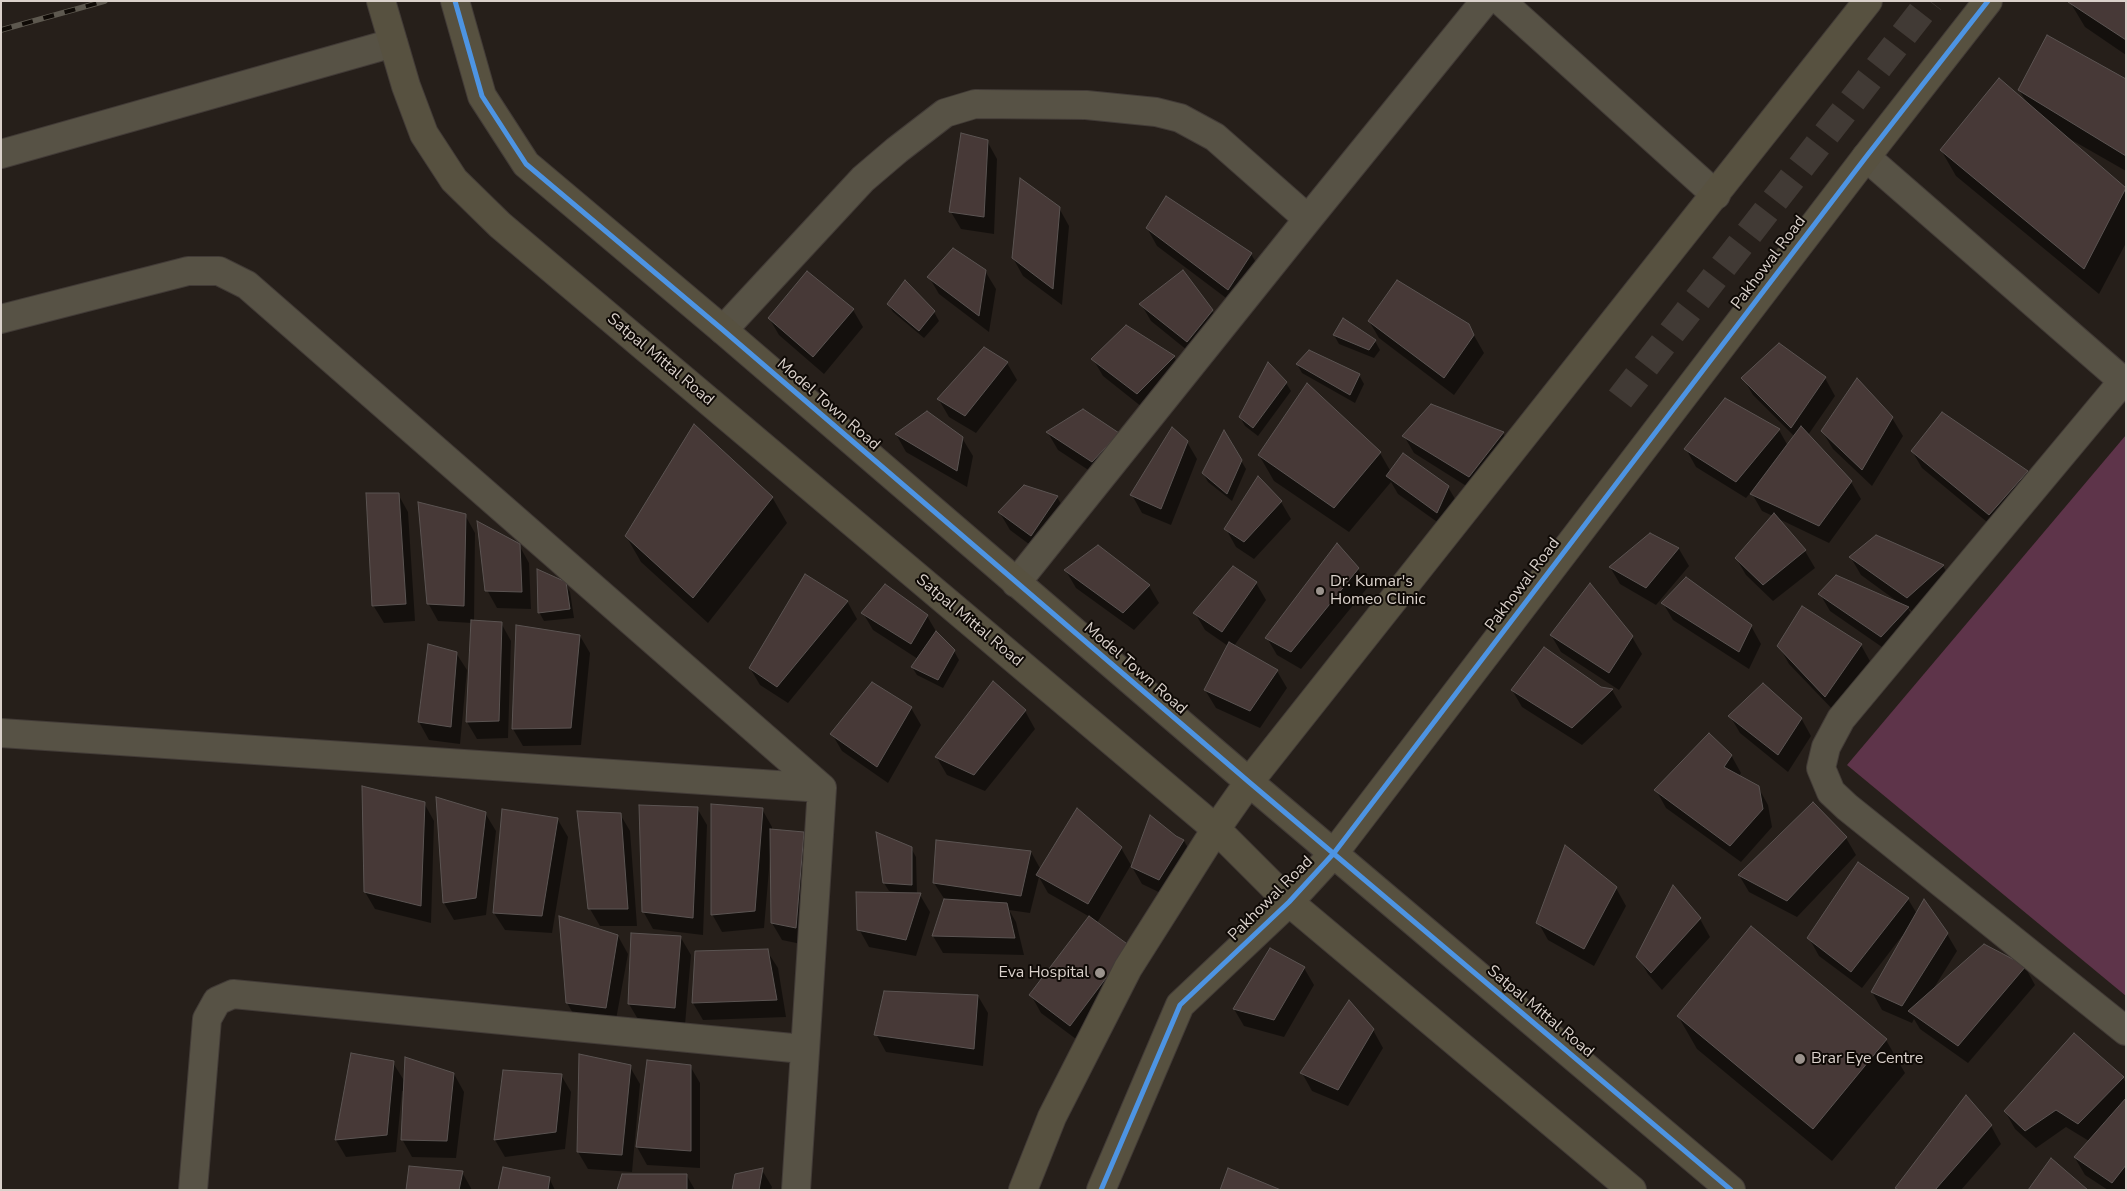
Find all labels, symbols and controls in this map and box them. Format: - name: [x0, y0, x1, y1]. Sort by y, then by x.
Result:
- street label: Pakhowal Road: [1728, 213, 1810, 313]
- street label: Satpal Mittal Road: [603, 310, 717, 410]
- street label: Model Town Road: [773, 355, 883, 455]
- street label: Pakhowal Road: [1482, 535, 1564, 635]
- street label: Satpal Mittal Road: [912, 571, 1026, 671]
- place label: Dr. Kumar's Homeo Clinic: [1330, 572, 1426, 610]
- marker: Dr. Kumar's Homeo Clinic: [1314, 585, 1326, 597]
- street label: Model Town Road: [1080, 619, 1190, 719]
- street label: Pakhowal Road: [1225, 853, 1317, 945]
- street label: Satpal Mittal Road: [1483, 962, 1597, 1062]
- place label: Eva Hospital: [999, 963, 1089, 983]
- marker: Eva Hospital: [1093, 966, 1107, 980]
- place label: Brar Eye Centre: [1811, 1049, 1923, 1069]
- marker: Brar Eye Centre: [1793, 1052, 1807, 1066]

